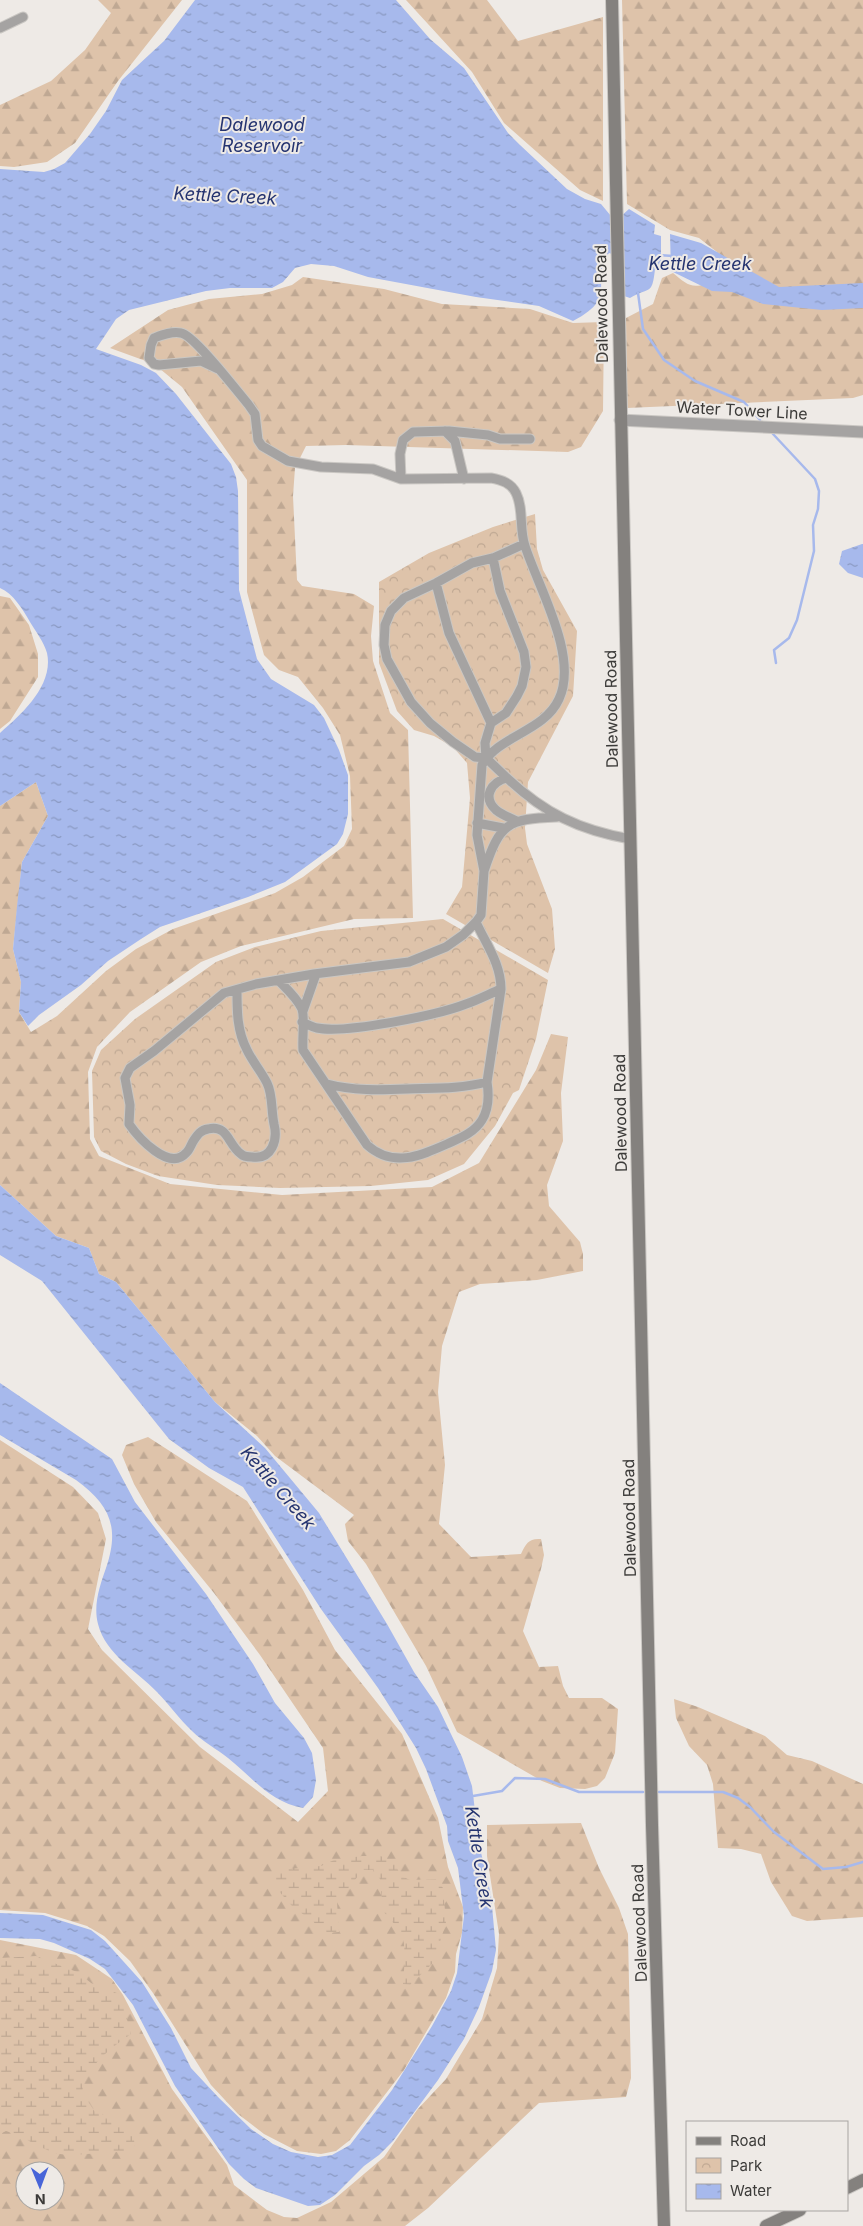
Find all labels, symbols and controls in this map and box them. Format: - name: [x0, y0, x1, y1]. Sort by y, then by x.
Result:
- water label: Dalewood Reservoir: [219, 114, 305, 156]
- water label: Kettle Creek: [173, 182, 278, 209]
- street label: Dalewood Road: [590, 245, 612, 363]
- water label: Kettle Creek: [648, 253, 753, 274]
- street label: Water Tower Line: [676, 397, 808, 423]
- street label: Dalewood Road: [600, 650, 622, 768]
- street label: Dalewood Road: [609, 1054, 631, 1172]
- water label: Kettle Creek: [237, 1442, 321, 1534]
- street label: Dalewood Road: [618, 1459, 640, 1577]
- water label: Kettle Creek: [461, 1804, 498, 1911]
- street label: Dalewood Road: [627, 1864, 651, 1982]
- legend: [686, 2121, 848, 2211]
- text: Road: [730, 2131, 766, 2150]
- text: Park: [730, 2156, 763, 2175]
- north arrow: [15, 2161, 65, 2211]
- text: Water: [730, 2181, 772, 2200]
- text: N: [35, 2191, 46, 2208]

